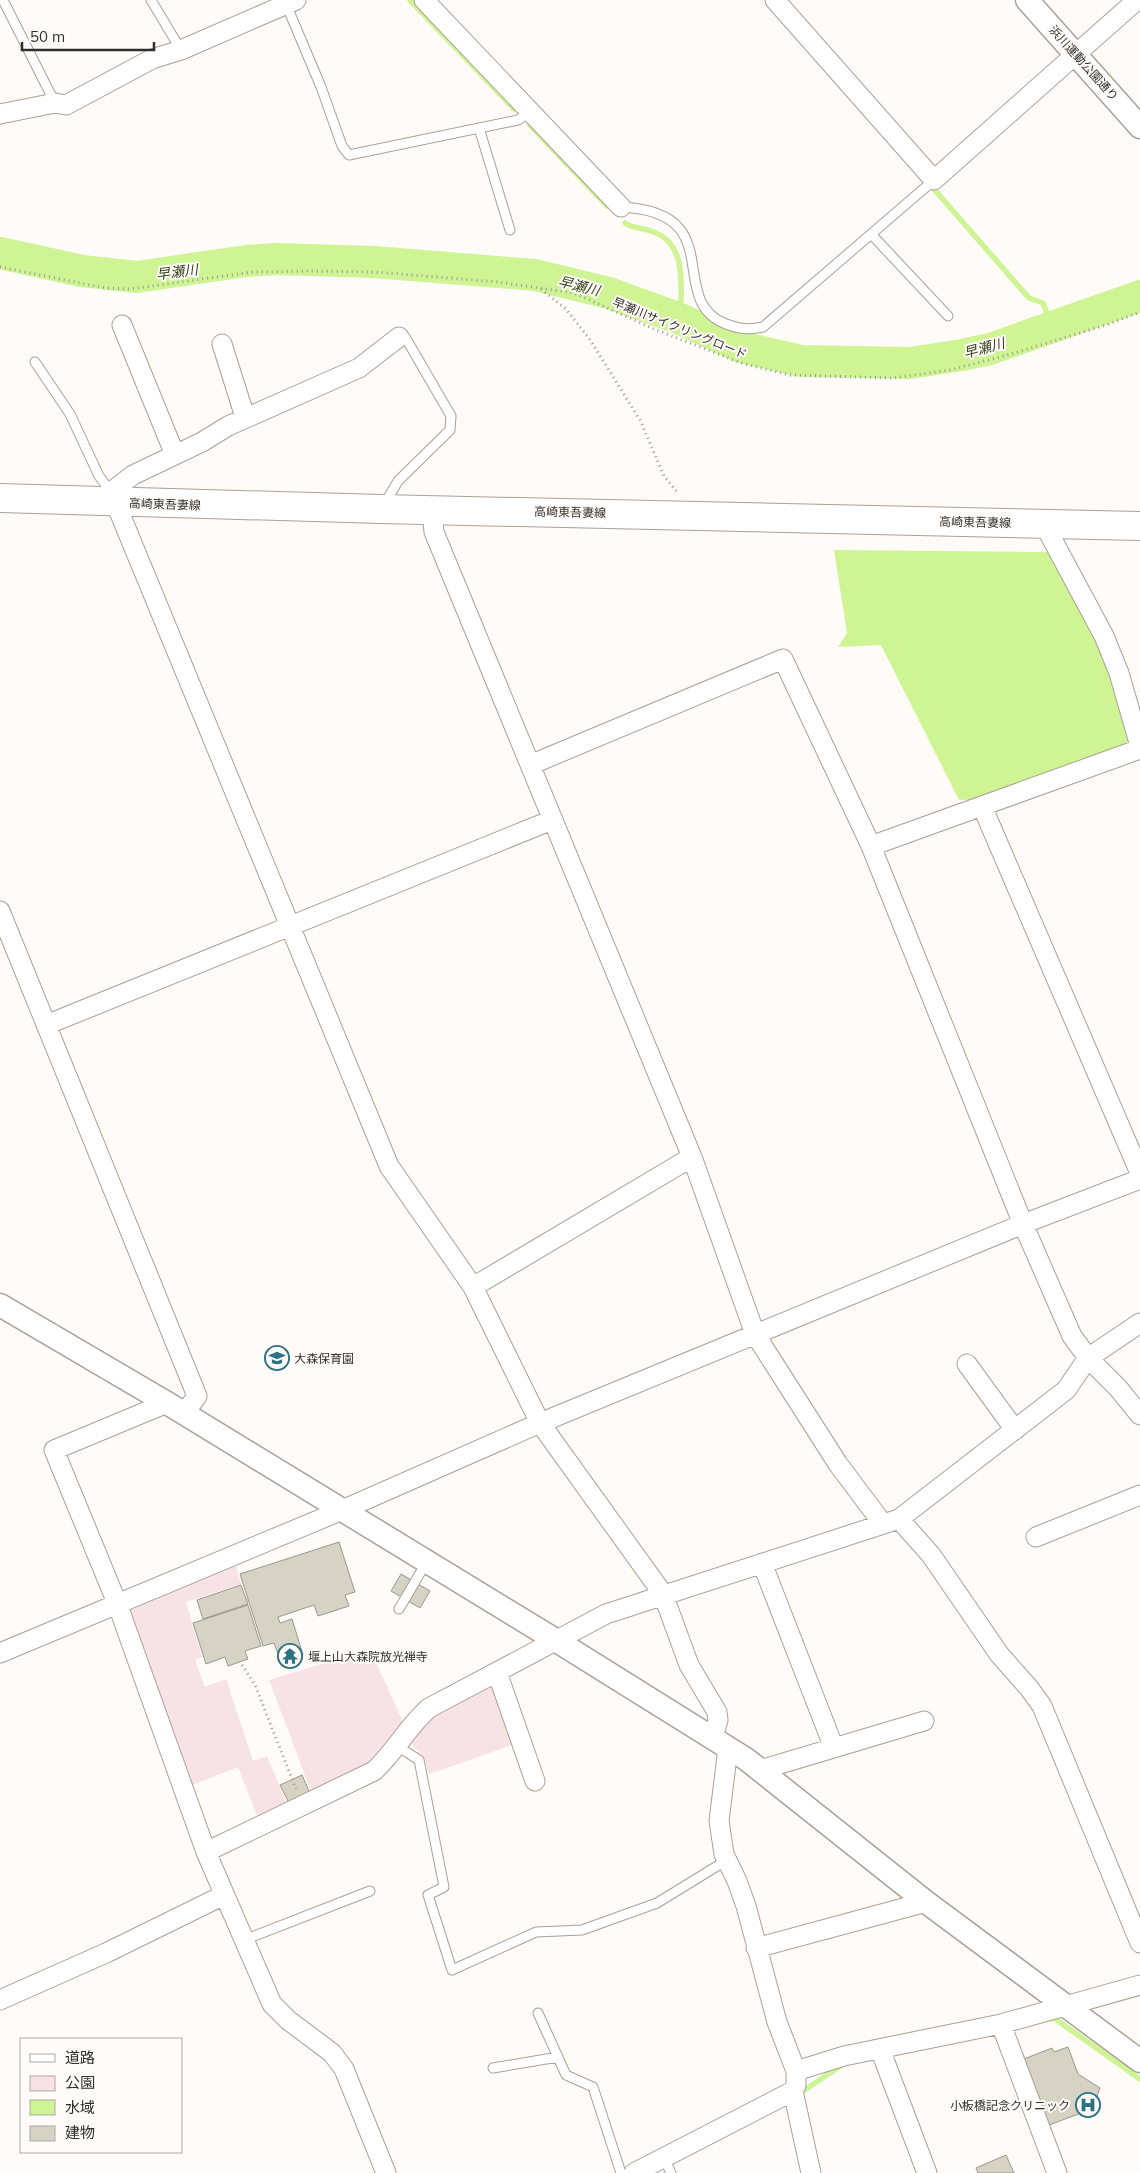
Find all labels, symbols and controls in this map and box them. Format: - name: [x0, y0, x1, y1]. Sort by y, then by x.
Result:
- scale bar: [22, 20, 155, 52]
- street label: 浜川運動公園通り: [1046, 22, 1122, 104]
- text: 50 m: [30, 27, 65, 46]
- water label: 早瀬川: [155, 260, 201, 283]
- water label: 早瀬川: [556, 272, 603, 300]
- street label: 早瀬川サイクリングロード: [611, 294, 749, 362]
- water label: 早瀬川: [961, 333, 1009, 362]
- street label: 高崎東吾妻線: [129, 495, 201, 513]
- street label: 高崎東吾妻線: [534, 504, 606, 520]
- street label: 高崎東吾妻線: [939, 514, 1011, 530]
- school or university icon: 大森保育園: [264, 1345, 290, 1371]
- place label: 大森保育園: [294, 1351, 354, 1366]
- temple icon: 堰上山大森院放光禅寺: [277, 1643, 303, 1669]
- place label: 堰上山大森院放光禅寺: [308, 1649, 428, 1664]
- legend: [20, 2038, 182, 2153]
- text: 道路: [65, 2048, 95, 2067]
- text: 公園: [65, 2073, 95, 2092]
- hospital icon: 小板橋記念クリニック: [1075, 2092, 1101, 2118]
- text: 水域: [65, 2098, 95, 2117]
- place label: 小板橋記念クリニック: [950, 2098, 1070, 2113]
- text: 建物: [65, 2123, 95, 2142]

